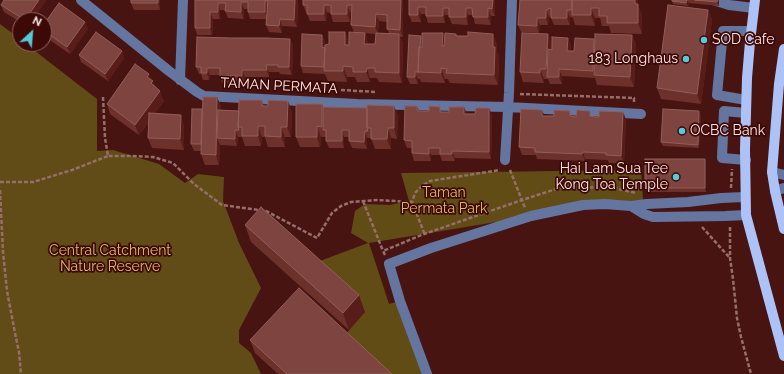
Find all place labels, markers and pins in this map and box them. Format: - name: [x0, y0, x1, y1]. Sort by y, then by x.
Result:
- place label: SOD Cafe: [712, 32, 774, 48]
- marker: SOD Cafe: [699, 35, 709, 45]
- place label: 183 Longhaus: [589, 51, 678, 67]
- marker: 183 Longhaus: [681, 54, 691, 64]
- place label: OCBC Bank: [690, 123, 765, 139]
- marker: OCBC Bank: [677, 126, 687, 136]
- place label: Hai Lam Sua Tee Kong Toa Temple: [555, 161, 668, 194]
- marker: Hai Lam Sua Tee Kong Toa Temple: [671, 172, 681, 182]

